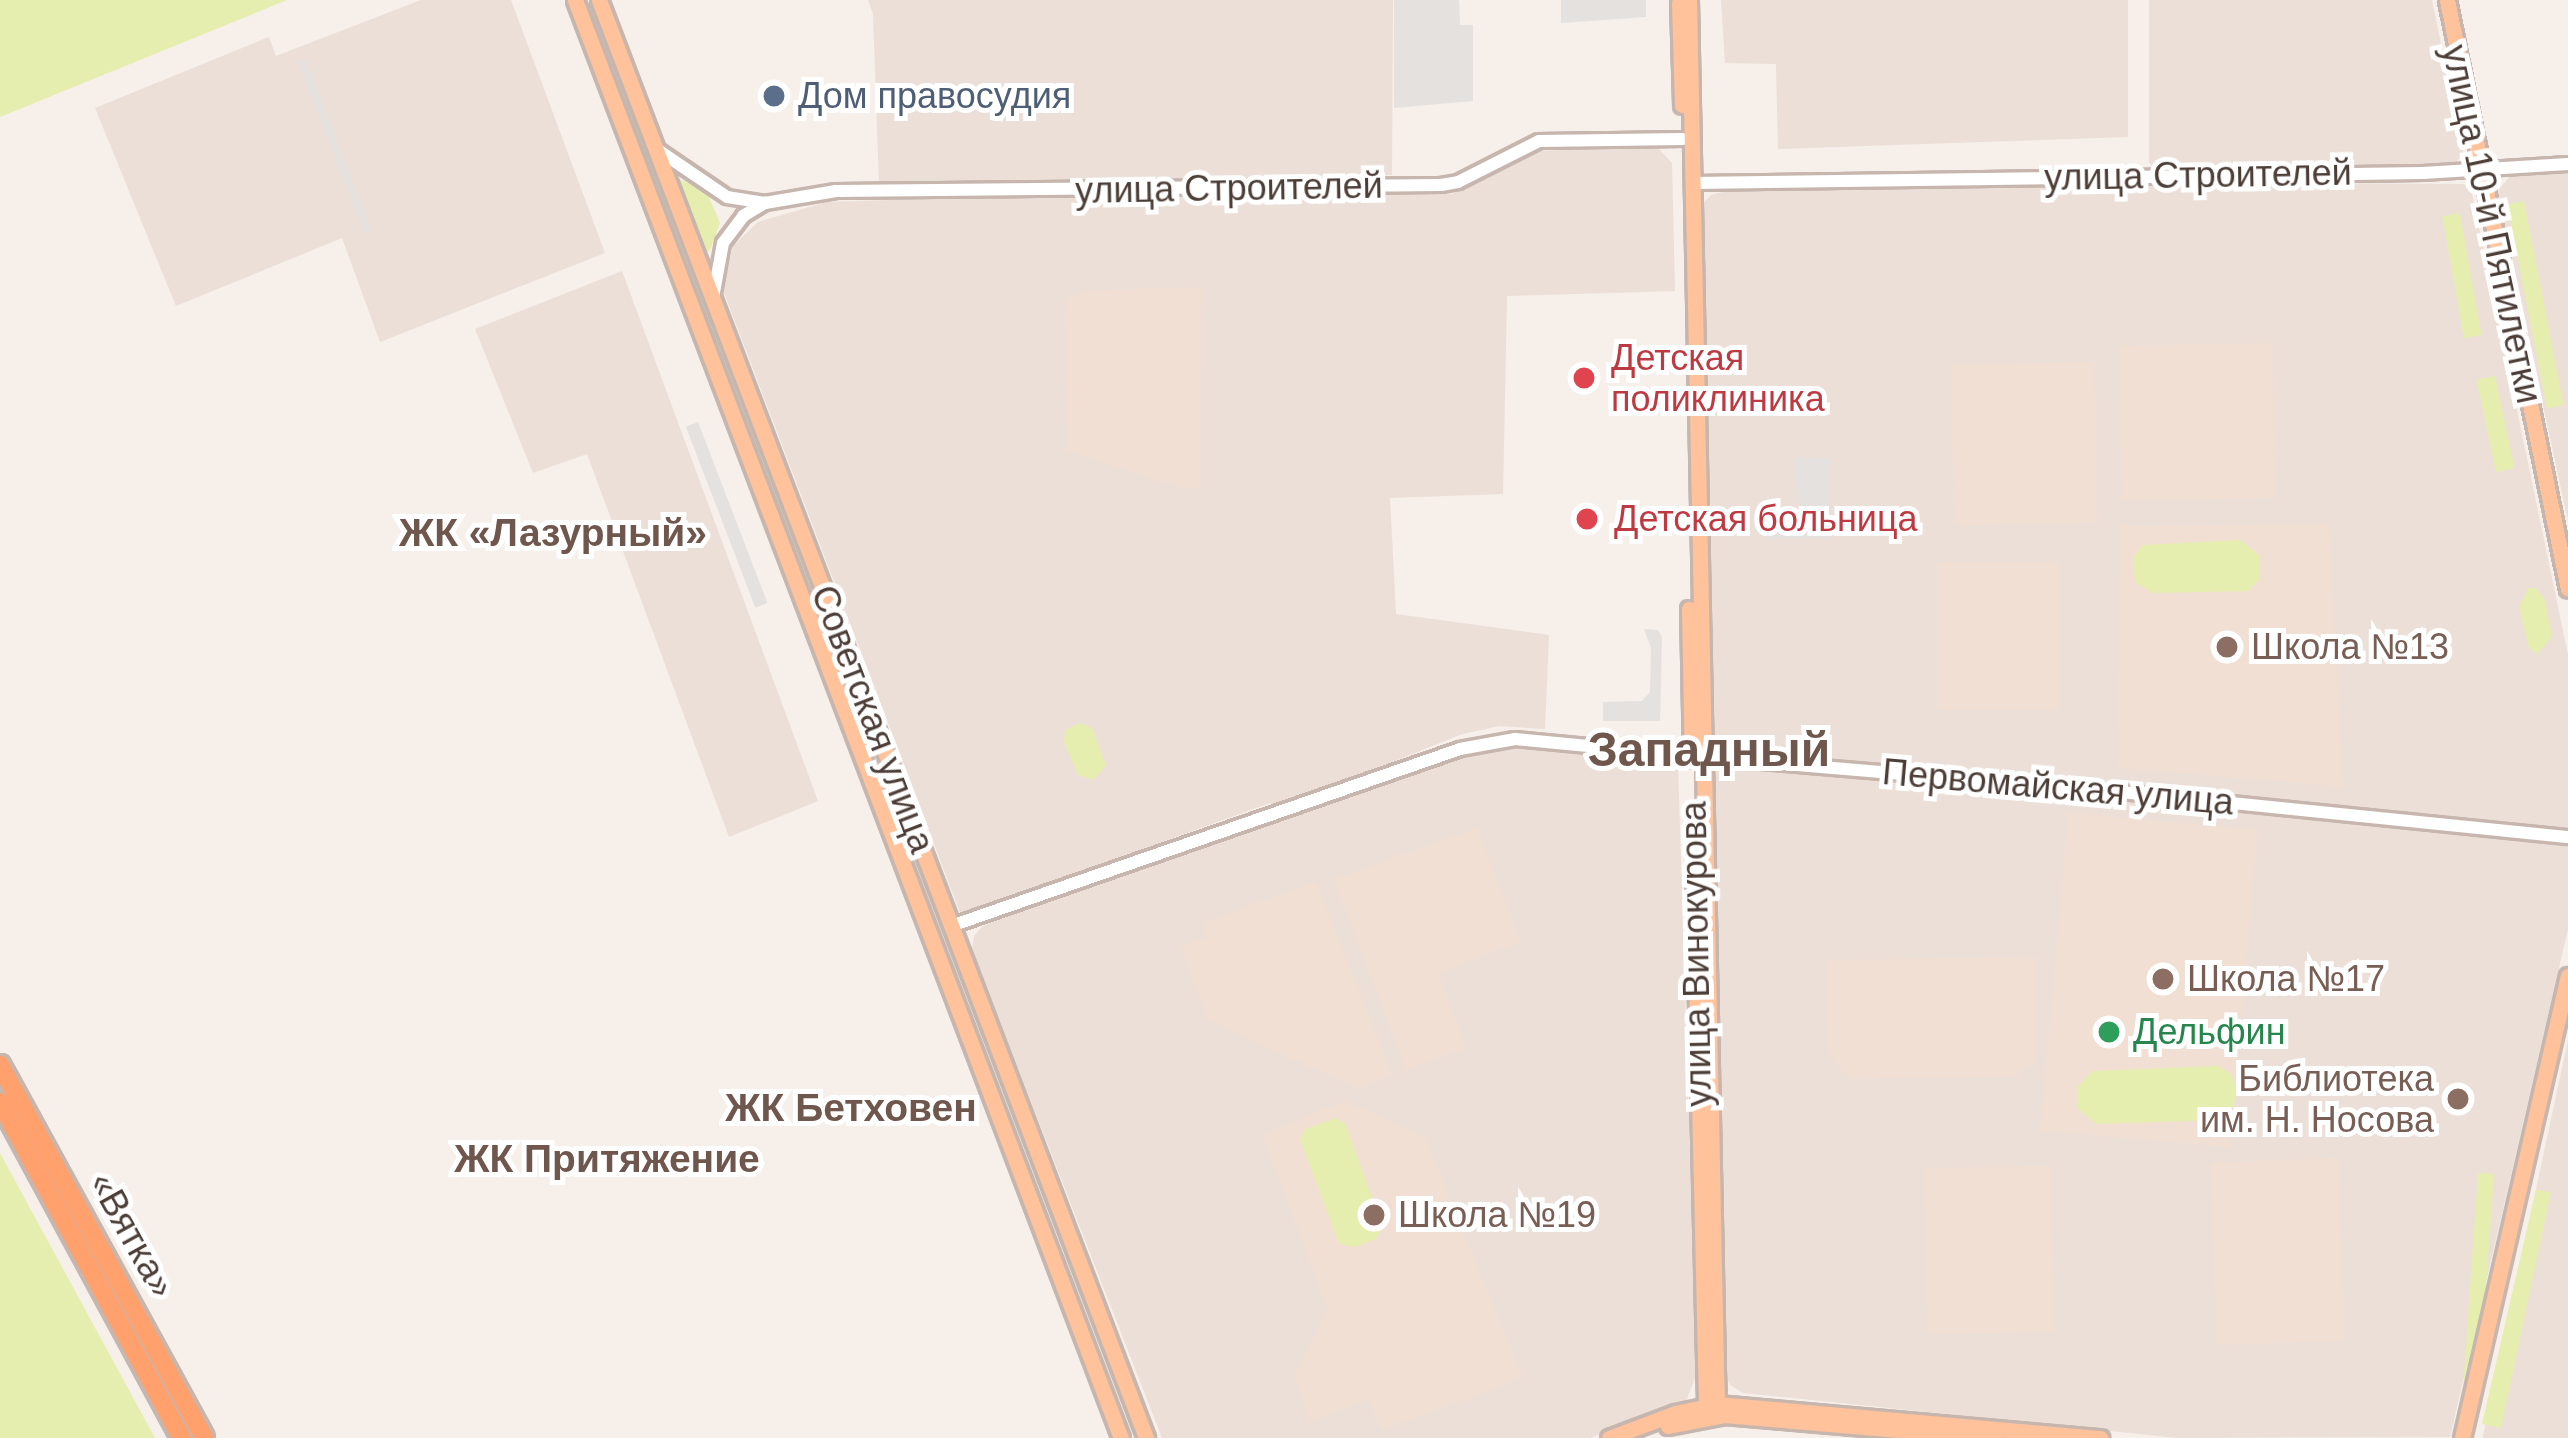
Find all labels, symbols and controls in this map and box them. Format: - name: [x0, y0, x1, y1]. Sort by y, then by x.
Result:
- street label: улица 10-й Пятилетки: [2433, 41, 2551, 407]
- place label: Дом правосудия: [798, 74, 1071, 118]
- marker: Дом правосудия: [761, 83, 787, 109]
- street label: улица Строителей: [2044, 151, 2352, 199]
- street label: улица Строителей: [1075, 164, 1383, 212]
- place label: Детская поликлиника: [1611, 335, 1825, 420]
- marker: Детская поликлиника: [1568, 362, 1600, 394]
- place label: Детская больница: [1614, 497, 1918, 541]
- marker: Детская больница: [1571, 503, 1603, 535]
- district label: ЖК «Лазурный»: [399, 510, 707, 556]
- street label: Советская улица: [802, 579, 944, 859]
- place label: Школа №13: [2251, 625, 2449, 669]
- marker: Школа №13: [2214, 634, 2240, 660]
- district label: Западный: [1588, 721, 1830, 779]
- street label: Первомайская улица: [1881, 750, 2235, 824]
- street label: улица Винокурова: [1672, 801, 1720, 1107]
- place label: Школа №17: [2187, 957, 2385, 1001]
- marker: Школа №17: [2150, 966, 2176, 992]
- place label: Дельфин: [2133, 1010, 2286, 1054]
- marker: Дельфин: [2096, 1019, 2122, 1045]
- place label: Библиотека им. Н. Носова: [2200, 1056, 2434, 1141]
- district label: ЖК Бетховен: [725, 1085, 977, 1131]
- marker: Библиотека им. Н. Носова: [2445, 1086, 2471, 1112]
- district label: ЖК Притяжение: [454, 1136, 760, 1182]
- street label: «Вятка»: [80, 1165, 184, 1305]
- place label: Школа №19: [1398, 1193, 1596, 1237]
- marker: Школа №19: [1361, 1202, 1387, 1228]

